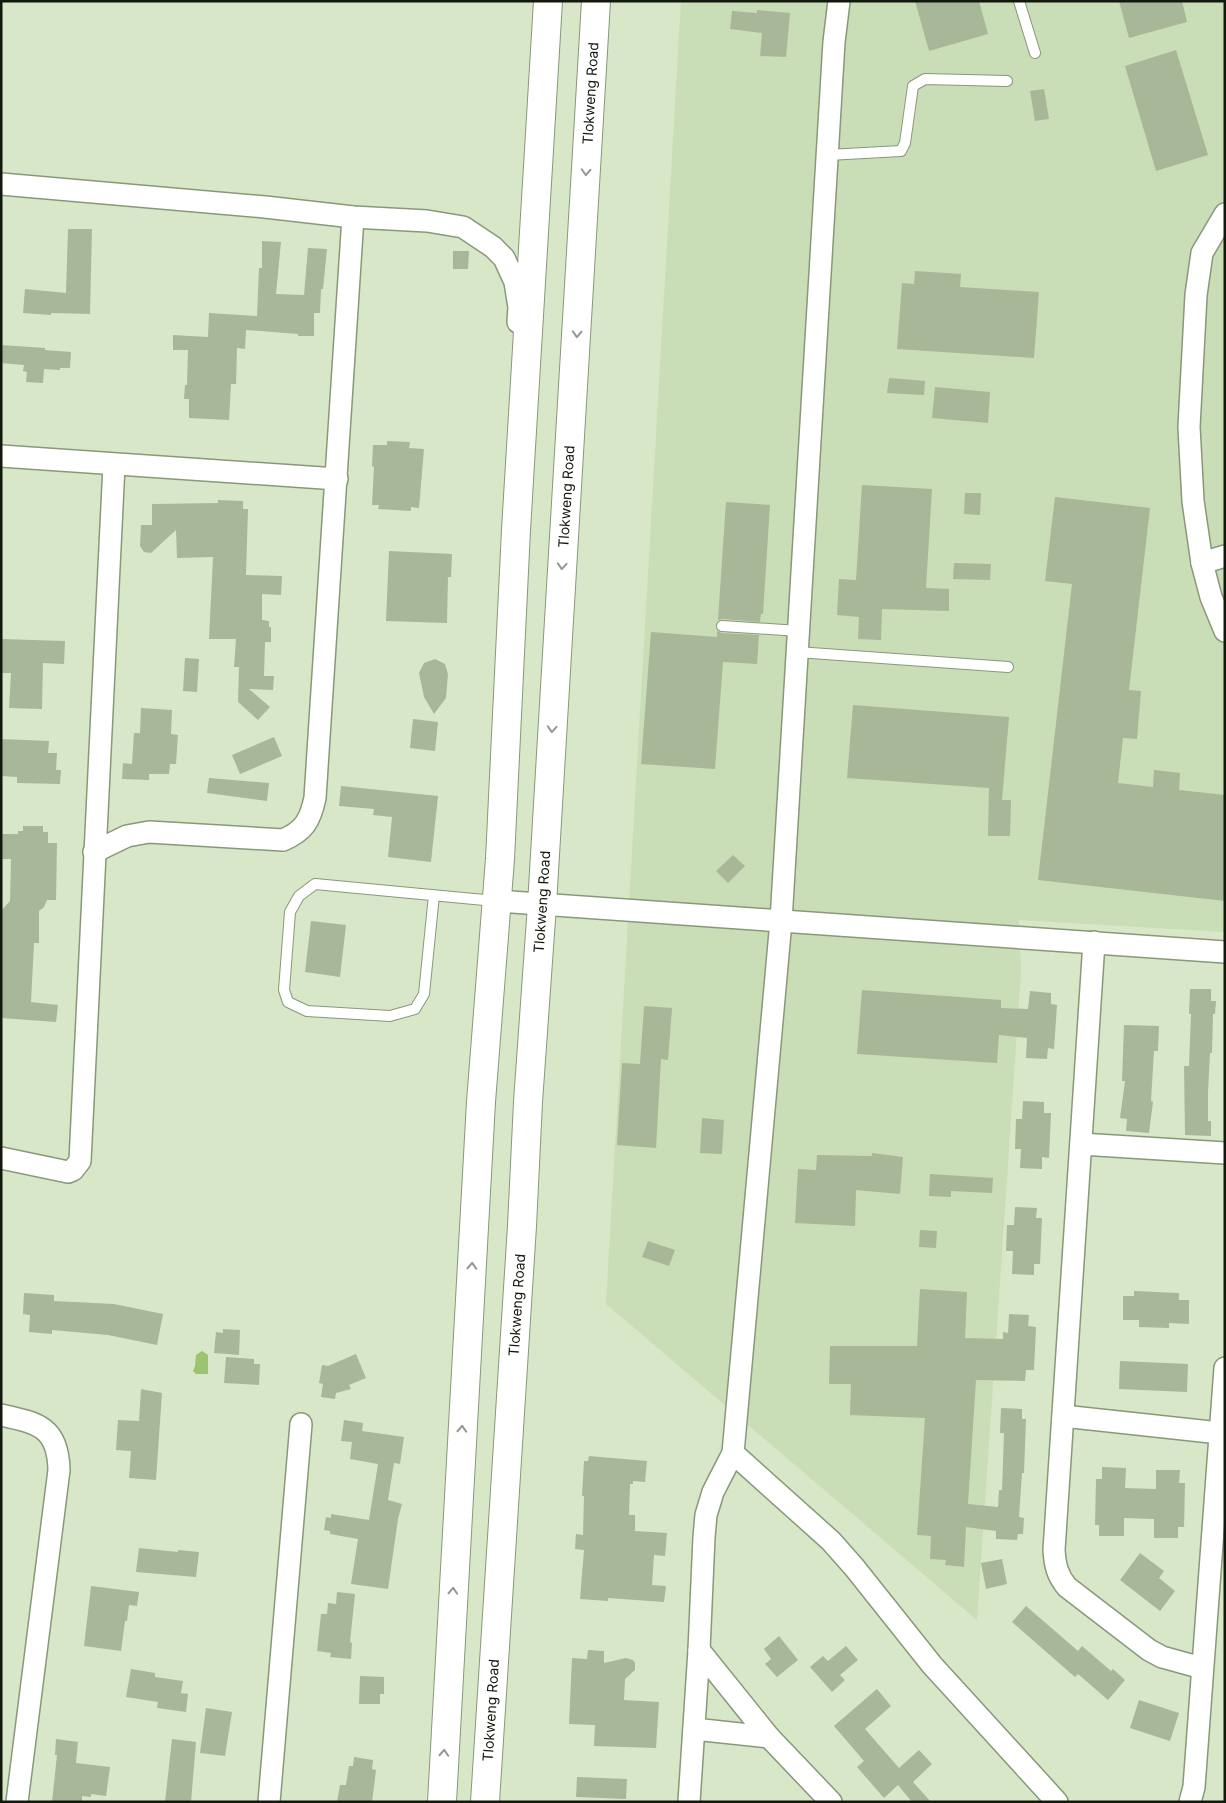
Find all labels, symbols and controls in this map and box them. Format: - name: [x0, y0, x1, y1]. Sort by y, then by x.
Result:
- street label: Tlokweng Road: [578, 42, 602, 145]
- one-way arrow: [581, 168, 592, 176]
- one-way arrow: [571, 331, 582, 339]
- street label: Tlokweng Road: [554, 445, 577, 548]
- one-way arrow: [557, 563, 568, 571]
- one-way arrow: [547, 725, 558, 733]
- street label: Tlokweng Road: [530, 850, 553, 954]
- street label: Tlokweng Road: [505, 1253, 528, 1357]
- one-way arrow: [466, 1262, 477, 1270]
- one-way arrow: [457, 1424, 468, 1432]
- one-way arrow: [448, 1587, 459, 1595]
- street label: Tlokweng Road: [479, 1658, 502, 1762]
- one-way arrow: [439, 1749, 450, 1757]

